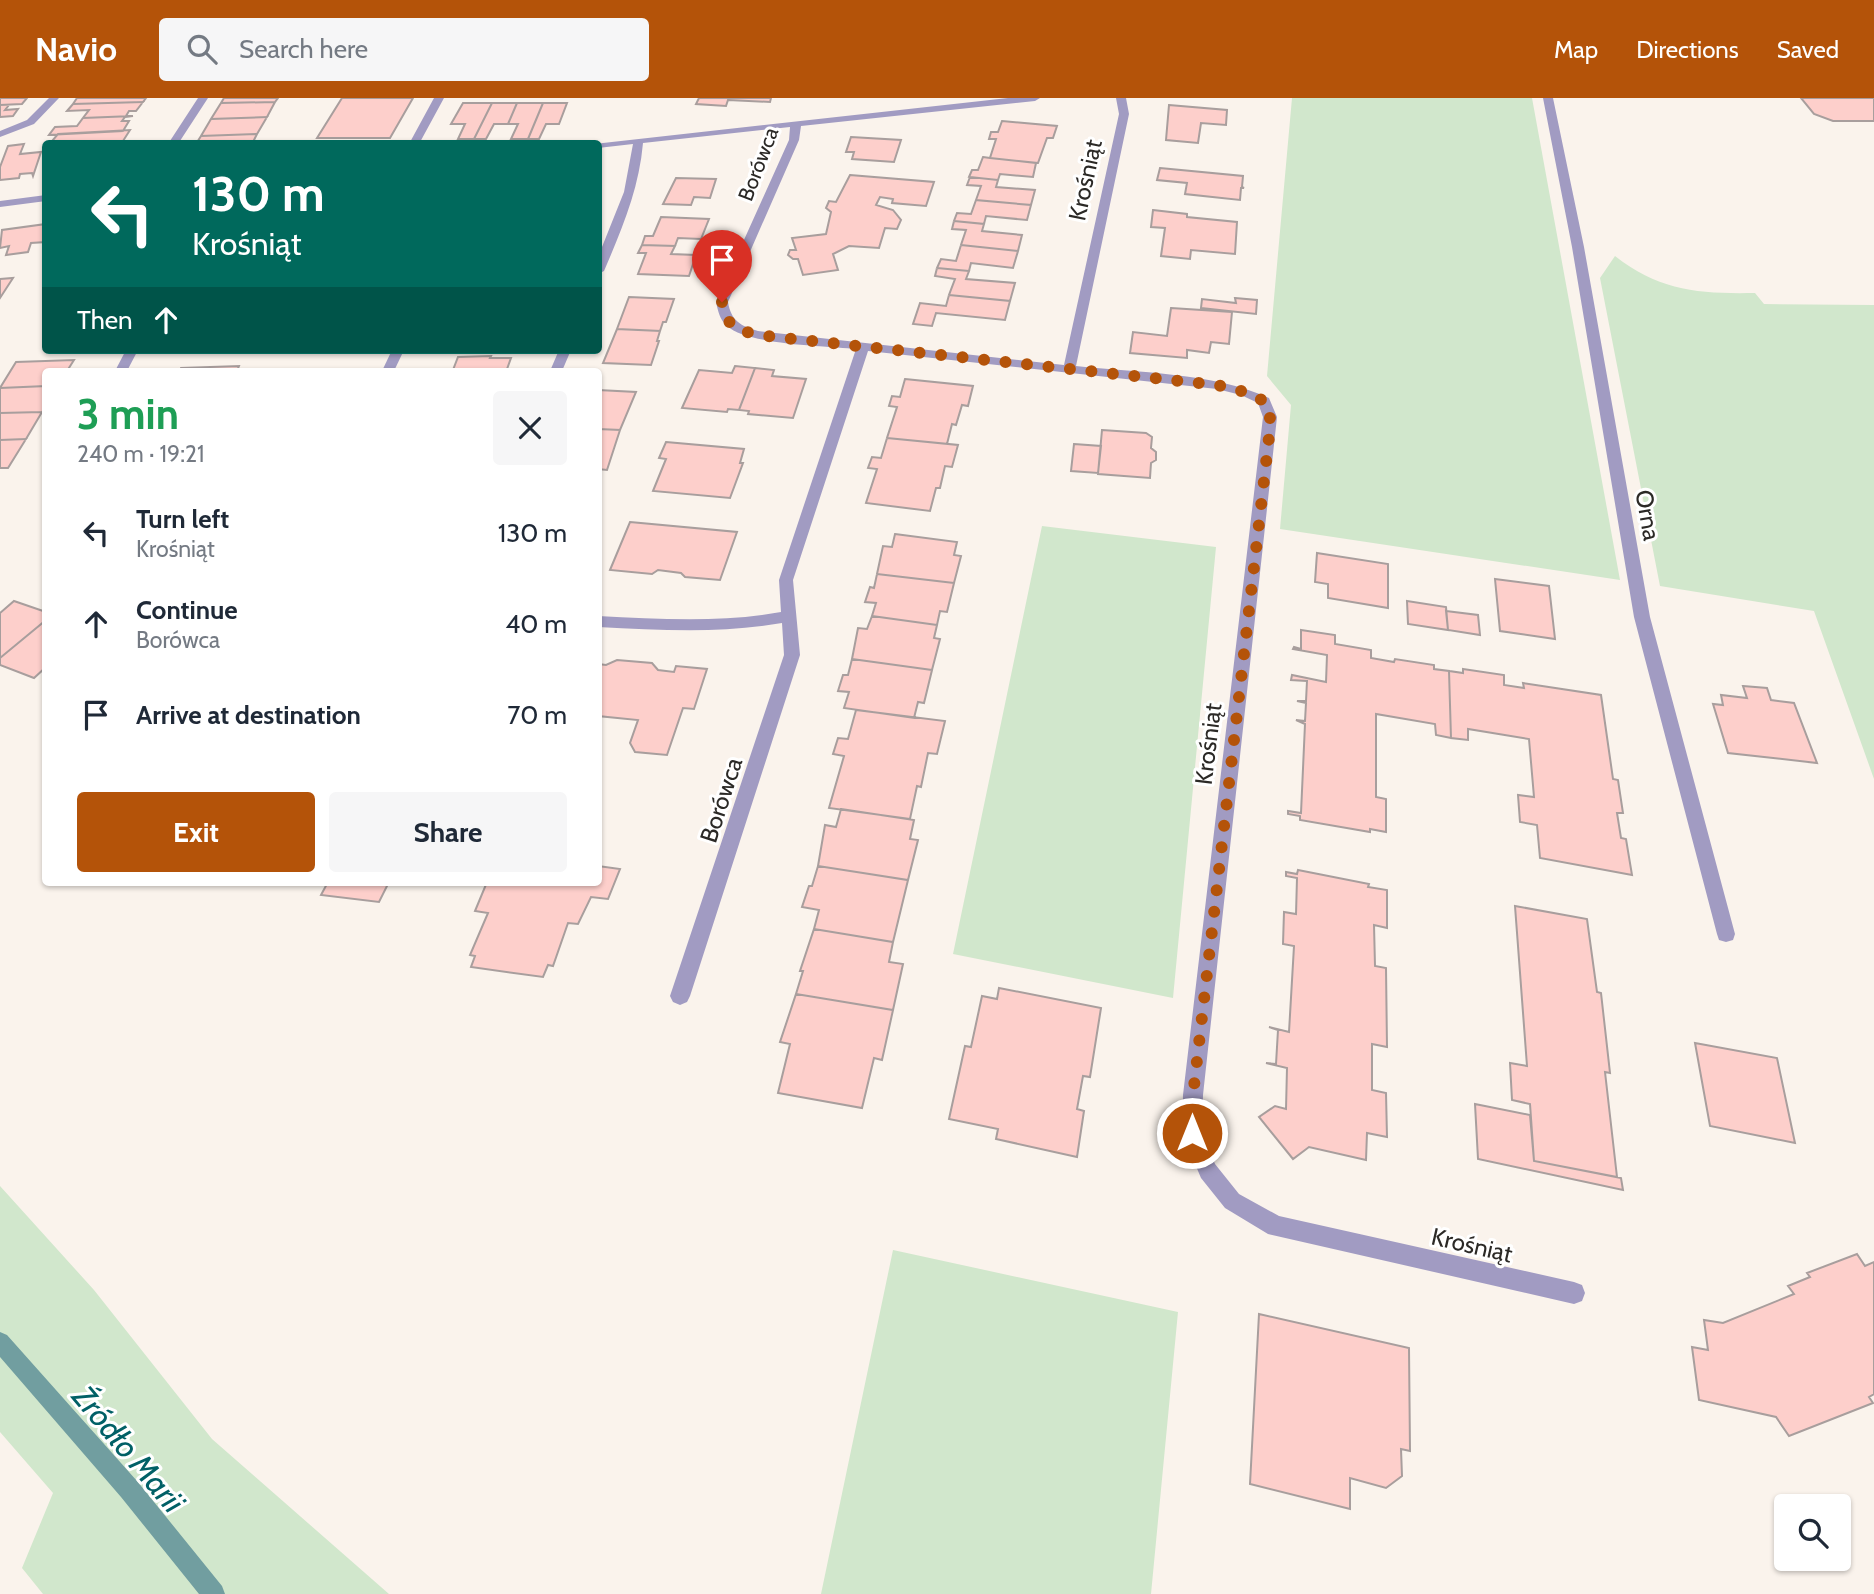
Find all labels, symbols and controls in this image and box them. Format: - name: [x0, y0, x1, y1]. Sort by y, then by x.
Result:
- search box: [159, 18, 649, 81]
- text: Navio: [35, 29, 117, 69]
- icon: search: [183, 30, 221, 68]
- text: Search here: [239, 33, 368, 65]
- text: Map: [1554, 35, 1598, 64]
- text: Directions: [1636, 35, 1739, 64]
- text: Saved: [1777, 35, 1839, 64]
- street label: Borówca: [733, 124, 783, 204]
- street label: Krośniąt: [1062, 137, 1108, 223]
- text: 130 m: [192, 164, 325, 223]
- icon: left: [77, 168, 168, 259]
- text: Krośniąt: [192, 224, 301, 263]
- pin: [692, 230, 752, 302]
- icon: arrive: [703, 241, 741, 279]
- icon: ahead: [147, 301, 185, 339]
- text: Then: [77, 304, 133, 336]
- text: 3 min: [77, 388, 179, 440]
- button: close: [493, 391, 567, 465]
- text: 240 m · 19:21: [77, 440, 204, 468]
- street label: Orna: [1629, 487, 1667, 543]
- text: Turn left: [136, 503, 229, 535]
- icon: left: [77, 514, 115, 552]
- text: 130 m: [498, 517, 567, 549]
- text: Krośniąt: [136, 535, 215, 563]
- text: Continue: [136, 594, 238, 626]
- icon: ahead: [77, 605, 115, 643]
- text: 40 m: [505, 608, 567, 640]
- text: Borówca: [136, 626, 220, 654]
- icon: arrive: [77, 696, 115, 734]
- text: Arrive at destination: [136, 699, 361, 731]
- text: 70 m: [507, 699, 567, 731]
- street label: Krośniąt: [1189, 701, 1227, 787]
- street label: Borówca: [694, 753, 748, 846]
- button: Exit: [77, 792, 315, 872]
- button: Share: [329, 792, 567, 872]
- position arrow: [1155, 1096, 1229, 1170]
- street label: Krośniąt: [1429, 1222, 1515, 1268]
- water label: Źródło Marii: [63, 1376, 194, 1521]
- map controls: [1774, 1494, 1851, 1571]
- button: search: [1774, 1494, 1851, 1571]

